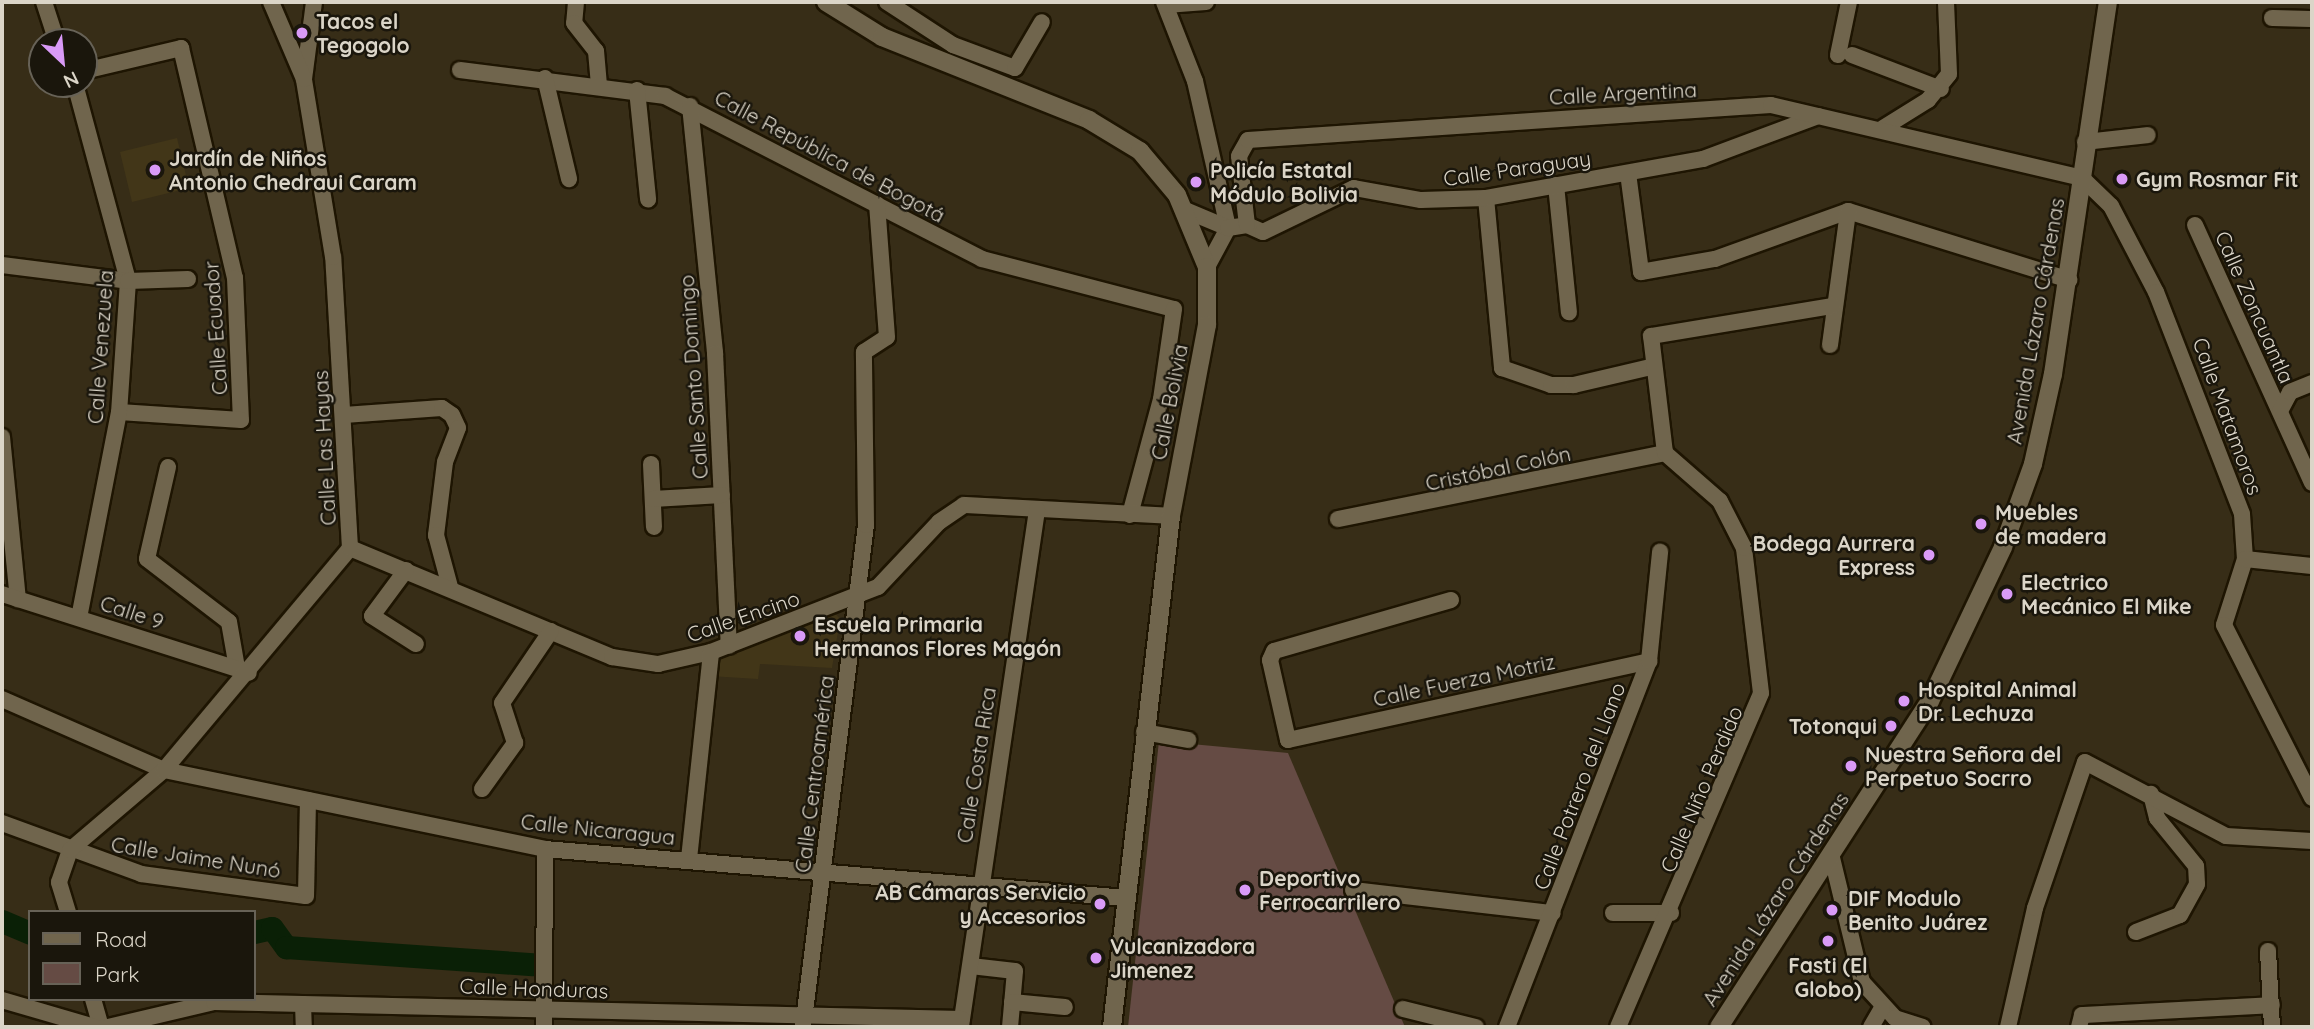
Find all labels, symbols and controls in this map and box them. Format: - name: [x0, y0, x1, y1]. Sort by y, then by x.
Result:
- place label: Tacos el Tegogolo: [316, 8, 410, 58]
- marker: Tacos el Tegogolo: [294, 25, 310, 41]
- north arrow: [28, 28, 98, 98]
- text: N: [60, 66, 83, 94]
- street label: Calle Argentina: [1548, 77, 1698, 109]
- street label: Calle República de Bogotá: [711, 84, 949, 228]
- place label: Jardín de Niños Antonio Chedraui Caram: [169, 145, 417, 195]
- street label: Calle Paraguay: [1442, 145, 1592, 191]
- place label: Policía Estatal Módulo Bolivia: [1210, 157, 1358, 207]
- marker: Jardín de Niños Antonio Chedraui Caram: [147, 162, 163, 178]
- place label: Gym Rosmar Fit: [2136, 166, 2299, 192]
- marker: Gym Rosmar Fit: [2114, 171, 2130, 187]
- marker: Policía Estatal Módulo Bolivia: [1188, 174, 1204, 190]
- street label: Avenida Lázaro Cárdenas: [2001, 196, 2069, 446]
- street label: Calle Zoncuantla: [2210, 227, 2300, 387]
- street label: Calle Ecuador: [198, 260, 232, 396]
- street label: Calle Venezuela: [82, 269, 118, 425]
- street label: Calle Santo Domingo: [673, 274, 713, 480]
- street label: Calle Matamoros: [2188, 334, 2268, 498]
- street label: Calle Bolivia: [1145, 342, 1193, 462]
- street label: Calle Las Hayas: [307, 370, 341, 526]
- street label: Cristóbal Colón: [1423, 440, 1573, 496]
- place label: Muebles de madera: [1995, 499, 2107, 549]
- marker: Muebles de madera: [1973, 516, 1989, 532]
- place label: Bodega Aurrera Express: [1753, 530, 1915, 580]
- marker: Bodega Aurrera Express: [1921, 547, 1937, 563]
- place label: Electrico Mecánico El Mike: [2021, 569, 2192, 619]
- street label: Calle Encino: [683, 585, 803, 647]
- marker: Electrico Mecánico El Mike: [1999, 586, 2015, 602]
- street label: Calle 9: [97, 590, 167, 634]
- place label: Escuela Primaria Hermanos Flores Magón: [814, 611, 1062, 661]
- marker: Escuela Primaria Hermanos Flores Magón: [792, 628, 808, 644]
- street label: Calle Fuerza Motriz: [1371, 648, 1557, 712]
- street label: Calle Centroamérica: [789, 674, 839, 874]
- place label: Hospital Animal Dr. Lechuza: [1918, 676, 2077, 726]
- street label: Calle Potrero del Llano: [1528, 679, 1630, 893]
- street label: Calle Costa Rica: [951, 685, 1001, 845]
- marker: Hospital Animal Dr. Lechuza: [1896, 693, 1912, 709]
- street label: Calle Niño Perdido: [1655, 702, 1747, 876]
- place label: Totonqui: [1789, 713, 1877, 739]
- marker: Totonqui: [1883, 718, 1899, 734]
- place label: Nuestra Señora del Perpetuo Socrro: [1865, 741, 2062, 791]
- marker: Nuestra Señora del Perpetuo Socrro: [1843, 758, 1859, 774]
- street label: Avenida Lázaro Cárdenas: [1696, 787, 1854, 1011]
- street label: Calle Nicaragua: [520, 808, 676, 850]
- street label: Calle Jaime Nunó: [109, 831, 283, 883]
- place label: Deportivo Ferrocarrilero: [1259, 865, 1401, 915]
- place label: AB Cámaras Servicio y Accesorios: [875, 879, 1086, 929]
- marker: Deportivo Ferrocarrilero: [1237, 882, 1253, 898]
- place label: DIF Modulo Benito Juárez: [1848, 885, 1987, 935]
- marker: AB Cámaras Servicio y Accesorios: [1092, 896, 1108, 912]
- marker: DIF Modulo Benito Juárez: [1822, 900, 1842, 920]
- legend: [28, 910, 256, 1001]
- text: Road: [95, 926, 147, 952]
- place label: Vulcanizadora Jimenez: [1110, 933, 1255, 983]
- marker: Fasti (El Globo): [1820, 933, 1836, 949]
- marker: Vulcanizadora Jimenez: [1088, 950, 1104, 966]
- place label: Fasti (El Globo): [1788, 952, 1868, 1002]
- text: Park: [95, 961, 139, 987]
- street label: Calle Honduras: [459, 973, 609, 1003]

